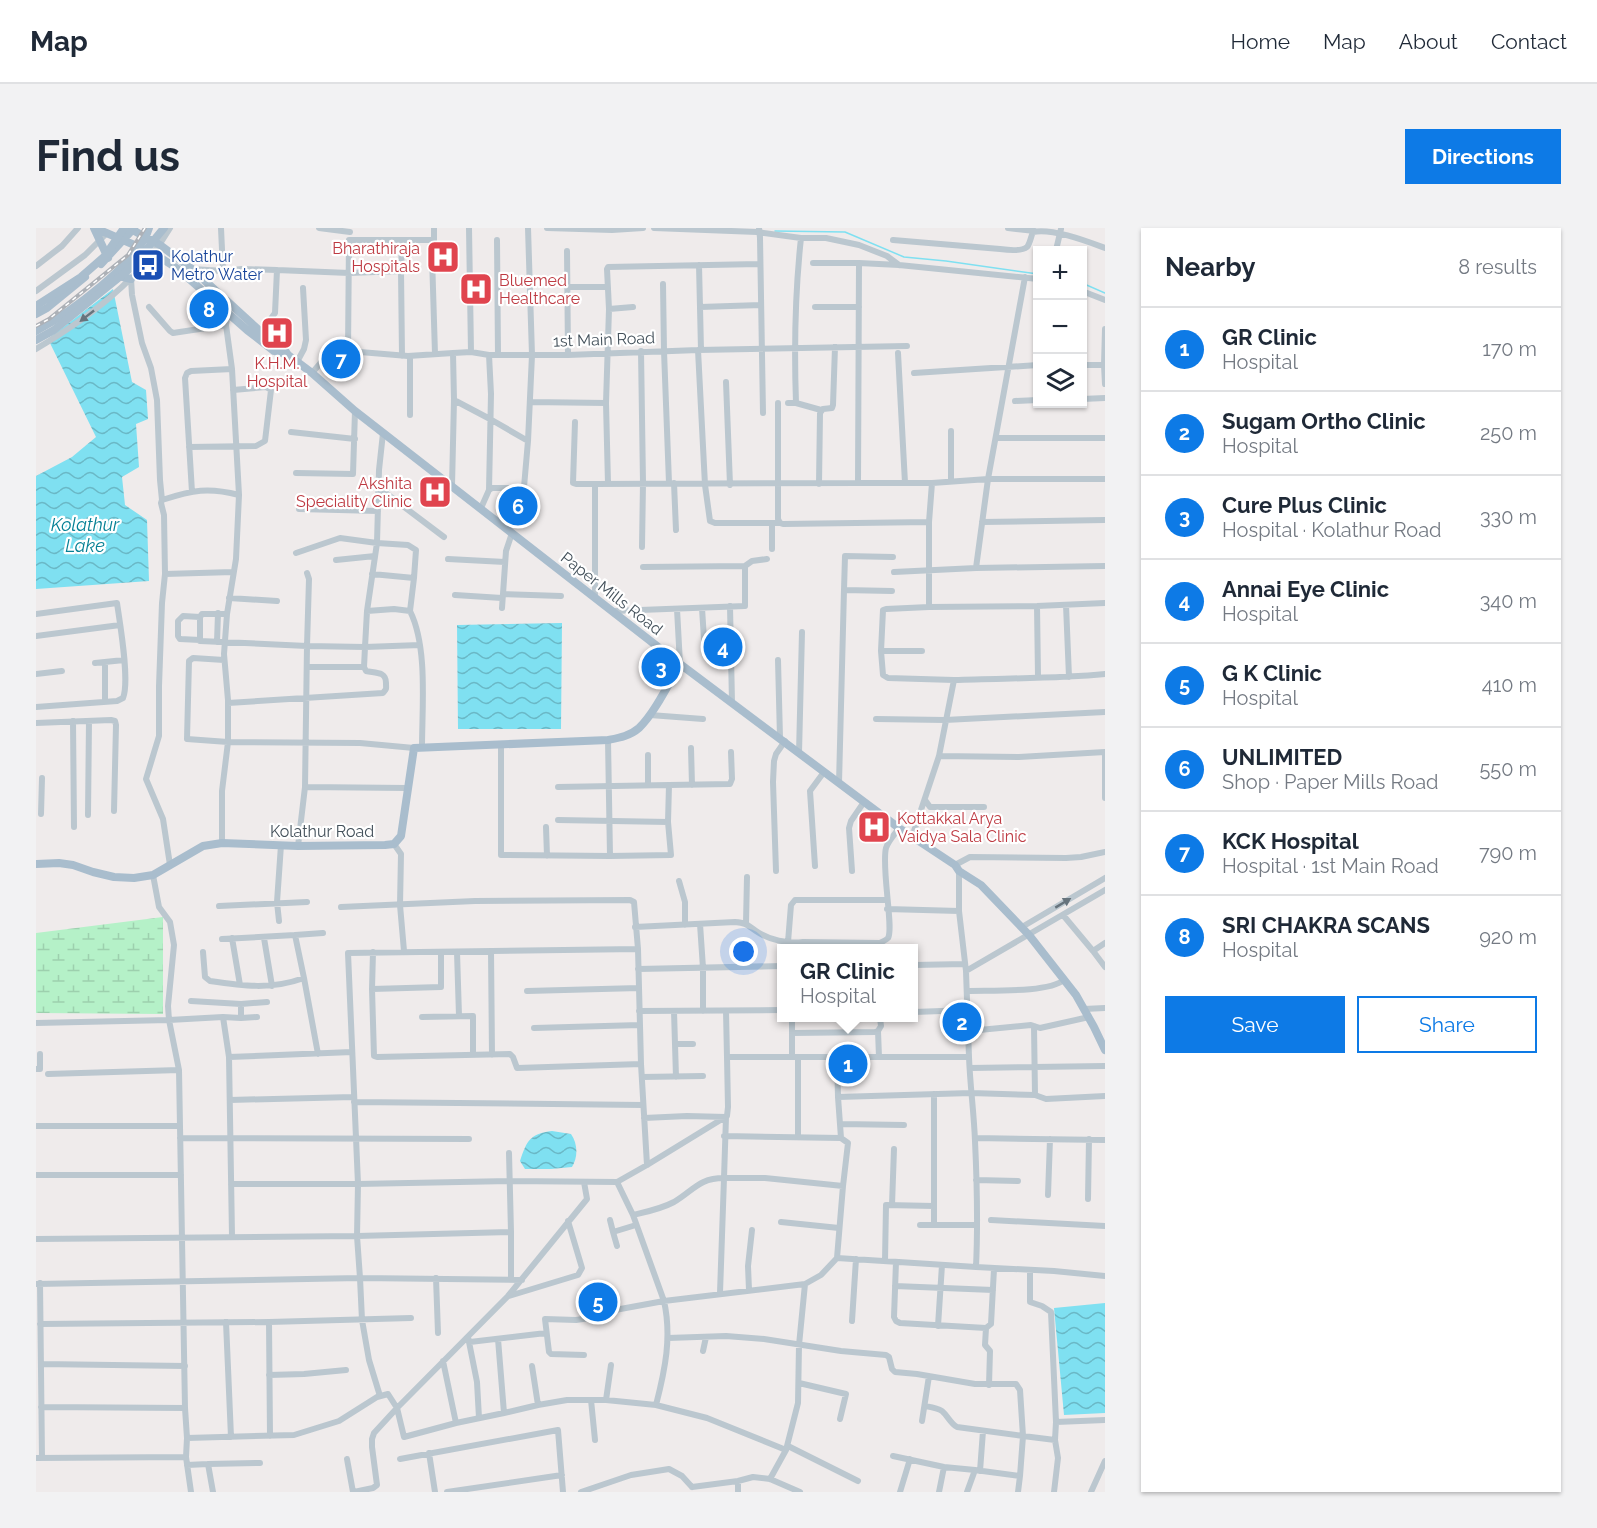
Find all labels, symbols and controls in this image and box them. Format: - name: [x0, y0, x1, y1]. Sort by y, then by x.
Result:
- text: Map: [30, 25, 88, 58]
- text: Home: [1231, 29, 1290, 54]
- text: Map: [1323, 29, 1366, 54]
- text: About: [1399, 29, 1458, 54]
- text: Contact: [1491, 29, 1567, 54]
- button: Directions: [1405, 129, 1561, 184]
- text: Find us: [36, 132, 180, 181]
- place label: Bharathiraja Hospitals: [332, 239, 420, 276]
- hospital icon: Bharathiraja Hospitals: [425, 239, 461, 275]
- map controls: [1033, 246, 1087, 408]
- button: +: [1033, 246, 1087, 300]
- bus stop icon: Kolathur Metro Water: [130, 247, 166, 283]
- place label: Kolathur Metro Water: [171, 247, 263, 284]
- text: Nearby: [1165, 252, 1255, 282]
- text: 8 results: [1458, 255, 1537, 279]
- hospital icon: Bluemed Healthcare: [458, 271, 494, 307]
- place label: Bluemed Healthcare: [499, 271, 580, 308]
- pin: 8: [190, 286, 228, 332]
- button: −: [1033, 300, 1087, 354]
- one-way arrow: [79, 310, 94, 322]
- hospital icon: K.H.M. Hospital: [259, 315, 295, 351]
- text: GR Clinic: [1222, 324, 1317, 350]
- street label: 1st Main Road: [553, 328, 655, 351]
- pin: 7: [322, 336, 360, 382]
- text: 1: [1180, 337, 1189, 361]
- text: 170 m: [1482, 337, 1537, 361]
- text: Hospital: [1222, 350, 1298, 374]
- place label: K.H.M. Hospital: [247, 354, 308, 391]
- button: layers: [1033, 354, 1087, 408]
- text: Sugam Ortho Clinic: [1222, 408, 1426, 434]
- text: 2: [1179, 421, 1190, 445]
- text: 250 m: [1480, 421, 1537, 445]
- text: Hospital: [1222, 434, 1298, 458]
- place label: Akshita Speciality Clinic: [296, 474, 412, 511]
- hospital icon: Akshita Speciality Clinic: [417, 474, 453, 510]
- pin: 6: [498, 484, 538, 528]
- text: Cure Plus Clinic: [1222, 492, 1387, 518]
- text: 3: [1179, 505, 1190, 529]
- text: 330 m: [1480, 505, 1537, 529]
- water label: Kolathur Lake: [51, 514, 120, 556]
- text: Hospital · Kolathur Road: [1222, 518, 1442, 542]
- street label: Paper Mills Road: [557, 548, 666, 639]
- text: Annai Eye Clinic: [1222, 576, 1389, 602]
- text: 4: [1179, 589, 1190, 613]
- text: 340 m: [1480, 589, 1537, 613]
- text: Hospital: [1222, 602, 1298, 626]
- pin: 4: [704, 624, 742, 670]
- pin: 3: [642, 644, 680, 690]
- text: G K Clinic: [1222, 660, 1322, 686]
- text: 5: [1179, 673, 1190, 697]
- text: 410 m: [1482, 673, 1537, 697]
- text: Hospital: [1222, 686, 1298, 710]
- text: UNLIMITED: [1222, 744, 1342, 770]
- text: 6: [1178, 757, 1191, 781]
- text: 550 m: [1479, 757, 1537, 781]
- text: Shop · Paper Mills Road: [1222, 770, 1439, 794]
- hospital icon: Kottakkal Arya Vaidya Sala Clinic: [856, 809, 892, 845]
- place label: Kottakkal Arya Vaidya Sala Clinic: [897, 809, 1027, 846]
- street label: Kolathur Road: [270, 822, 374, 841]
- text: KCK Hospital: [1222, 828, 1359, 854]
- text: 7: [1179, 841, 1190, 865]
- text: 790 m: [1479, 841, 1537, 865]
- text: Hospital · 1st Main Road: [1222, 854, 1439, 878]
- one-way arrow: [1055, 897, 1071, 908]
- text: SRI CHAKRA SCANS: [1222, 912, 1430, 938]
- text: 8: [1178, 925, 1191, 949]
- text: 920 m: [1479, 925, 1537, 949]
- your location: [729, 937, 758, 966]
- text: Hospital: [1222, 938, 1298, 962]
- popup: [777, 944, 918, 1022]
- text: GR Clinic: [800, 958, 895, 984]
- text: Hospital: [800, 984, 876, 1008]
- button: Save: [1165, 996, 1345, 1053]
- button: Share: [1357, 996, 1537, 1053]
- pin: 2: [942, 1000, 982, 1044]
- pin: 1: [828, 1042, 868, 1086]
- pin: 5: [578, 1280, 618, 1324]

